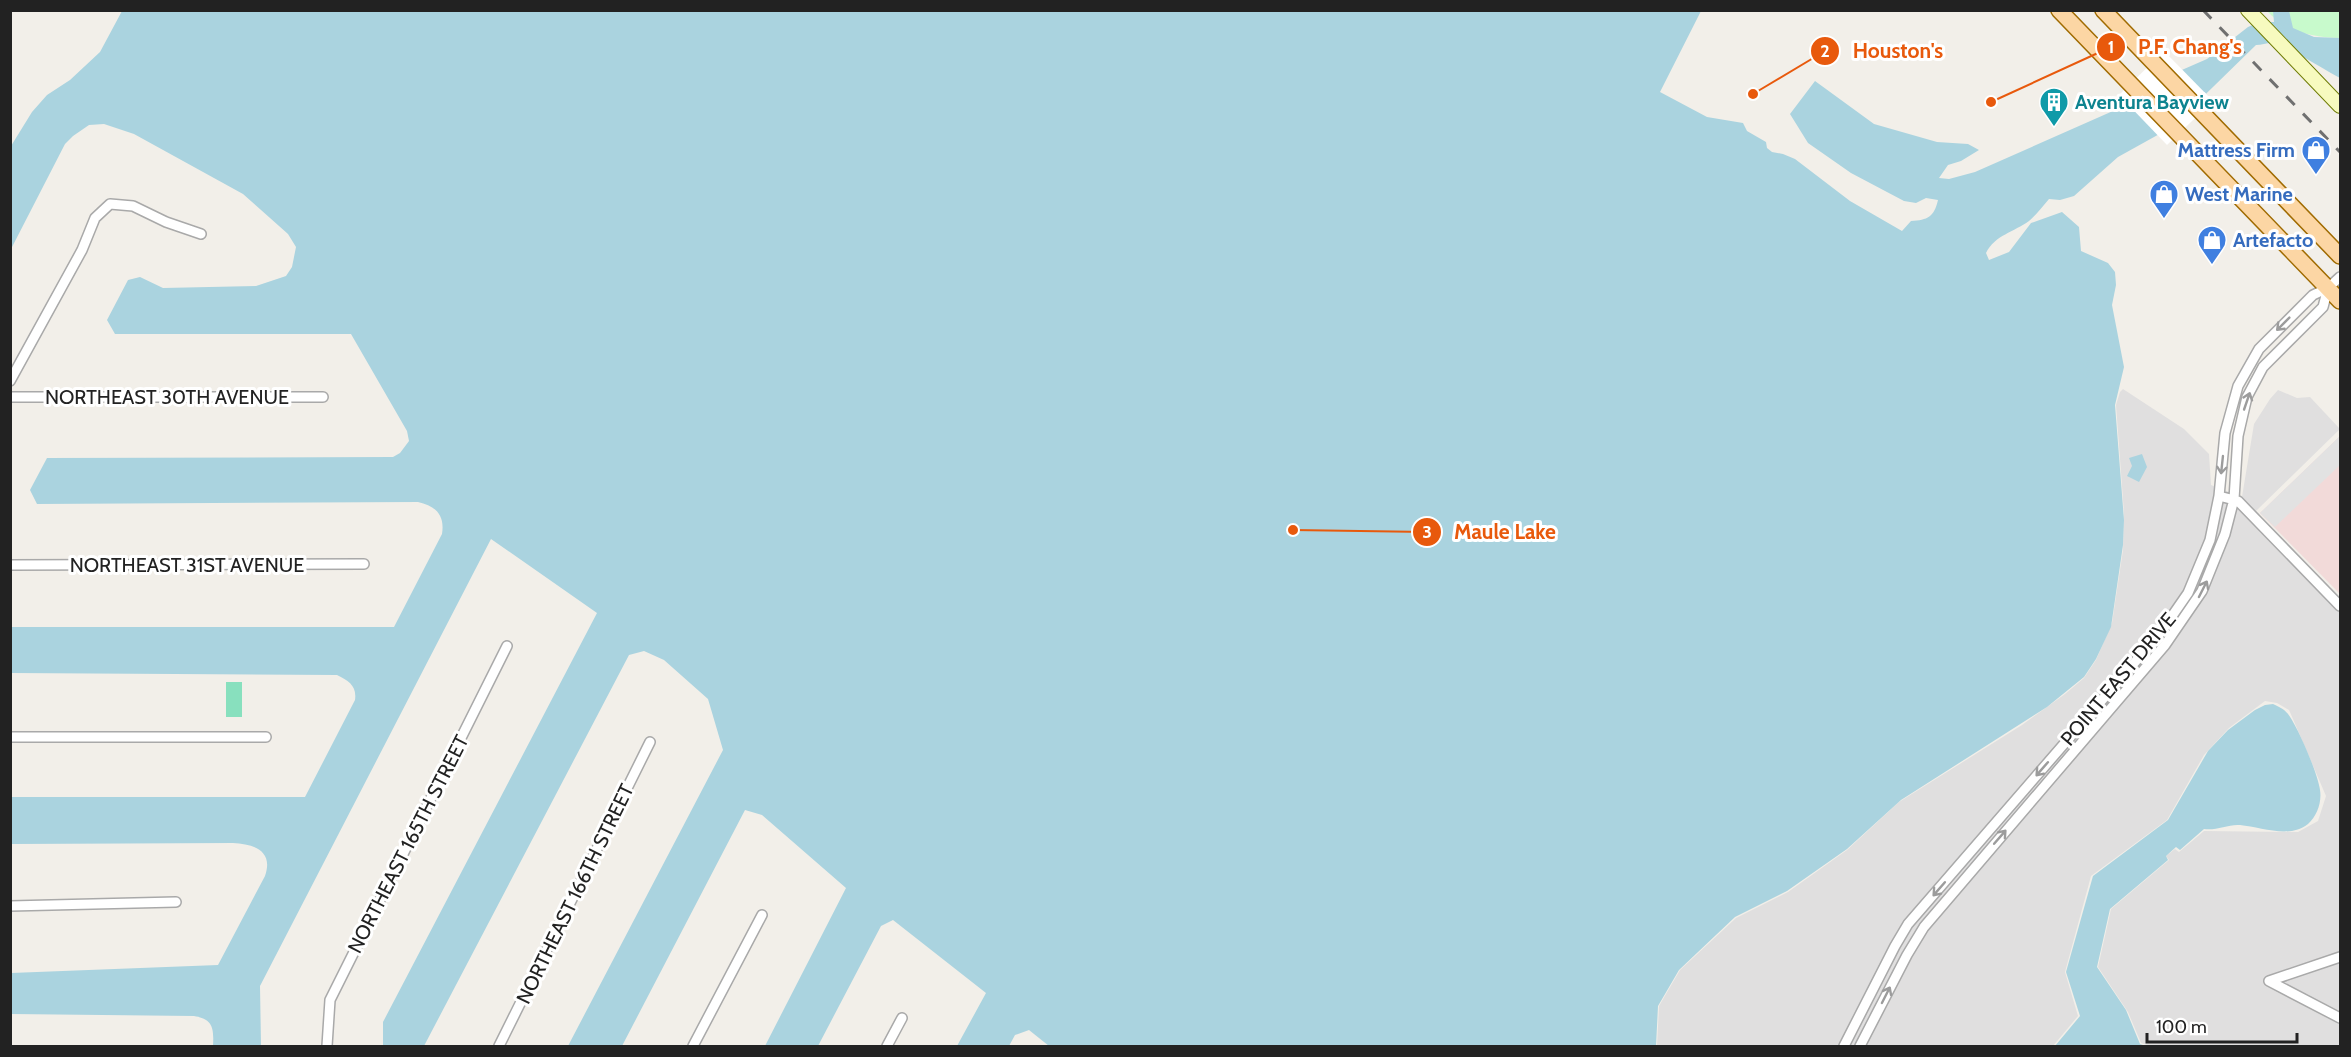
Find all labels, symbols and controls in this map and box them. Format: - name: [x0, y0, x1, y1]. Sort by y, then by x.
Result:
- callout: P.F. Chang's: [2096, 27, 2254, 66]
- callout: Houston's: [1810, 31, 1955, 70]
- text: P.F. Chang's: [2138, 34, 2242, 59]
- text: 1: [2108, 36, 2114, 58]
- text: Houston's: [1853, 38, 1943, 63]
- text: 2: [1820, 40, 1830, 62]
- building icon: Aventura Bayview: [2038, 86, 2070, 128]
- place label: Aventura Bayview: [2075, 90, 2229, 114]
- shop icon: Mattress Firm: [2300, 134, 2332, 176]
- place label: Mattress Firm: [2178, 138, 2295, 162]
- shop icon: West Marine: [2148, 178, 2180, 220]
- place label: West Marine: [2185, 182, 2293, 206]
- shop icon: Artefacto: [2196, 224, 2228, 266]
- place label: Artefacto: [2233, 228, 2313, 252]
- one-way arrow: [2276, 317, 2291, 332]
- street label: NORTHEAST 30TH AVENUE: [45, 385, 289, 409]
- one-way arrow: [2242, 392, 2253, 411]
- one-way arrow: [2216, 454, 2227, 474]
- callout: Maule Lake: [1412, 512, 1568, 551]
- text: Maule Lake: [1454, 519, 1556, 544]
- text: 3: [1422, 521, 1432, 543]
- street label: NORTHEAST 31ST AVENUE: [70, 553, 304, 577]
- one-way arrow: [2197, 580, 2209, 598]
- street label: POINT EAST DRIVE: [2055, 608, 2181, 750]
- street label: NORTHEAST 165TH STREET: [342, 731, 474, 957]
- one-way arrow: [2035, 761, 2049, 776]
- street label: NORTHEAST 166TH STREET: [511, 780, 639, 1008]
- one-way arrow: [1993, 830, 2007, 845]
- one-way arrow: [1932, 881, 1945, 897]
- one-way arrow: [1881, 986, 1893, 1004]
- scale bar: [2147, 1006, 2297, 1044]
- text: 100 m: [2156, 1016, 2207, 1038]

